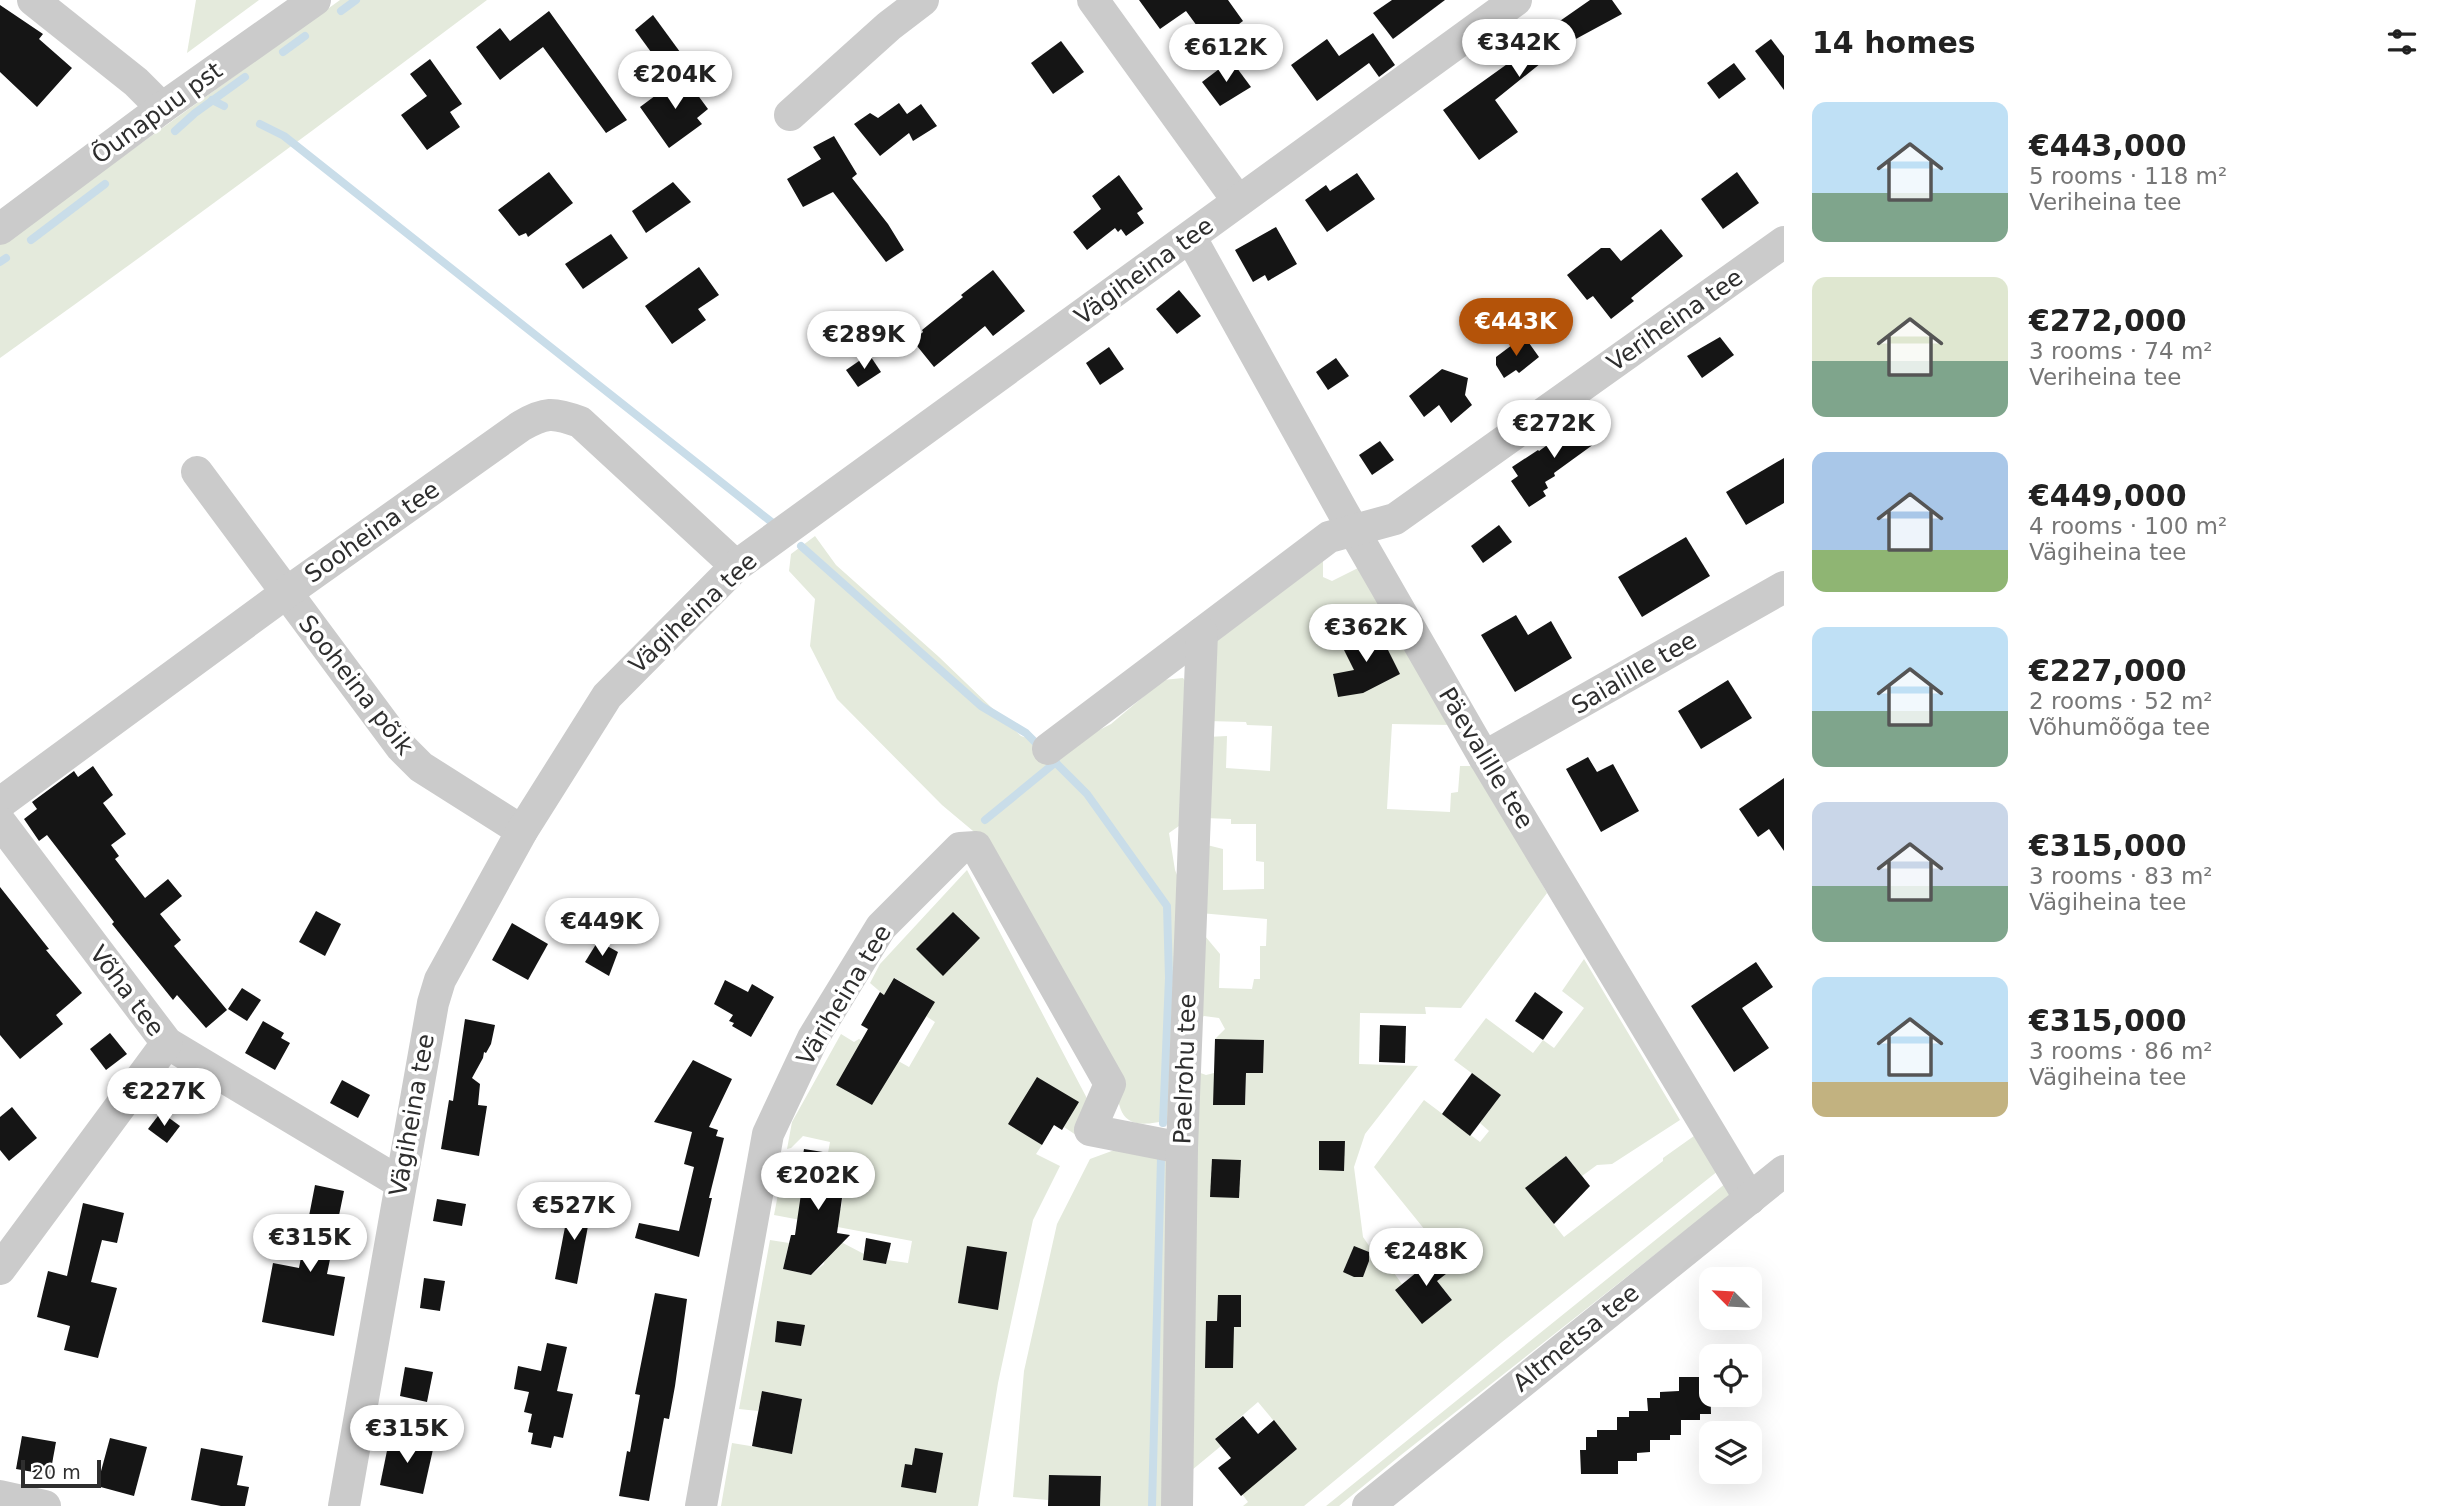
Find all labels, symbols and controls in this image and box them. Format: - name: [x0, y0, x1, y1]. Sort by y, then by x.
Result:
- pin: €342K: [1470, 20, 1568, 79]
- icon: filters: [2383, 23, 2421, 61]
- pin: €612K: [1177, 24, 1275, 84]
- text: 14 homes: [1812, 25, 1976, 60]
- text: €342K: [1478, 29, 1560, 55]
- text: €612K: [1185, 34, 1267, 60]
- pin: €204K: [626, 52, 724, 111]
- street label: Õunapuu pst: [85, 55, 228, 170]
- text: €204K: [634, 61, 716, 87]
- text: €443,000: [2029, 128, 2187, 163]
- icon: home: [1868, 130, 1952, 214]
- text: 5 rooms · 118 m²: [2029, 163, 2227, 189]
- text: Veriheina tee: [2029, 189, 2181, 215]
- street label: Vägiheina tee: [1069, 211, 1219, 331]
- street label: Veriheina tee: [1602, 263, 1748, 377]
- pin: €443K: [1467, 298, 1565, 358]
- text: €272,000: [2029, 303, 2187, 338]
- icon: home: [1868, 305, 1952, 389]
- text: €443K: [1475, 308, 1557, 334]
- pin: €289K: [815, 312, 913, 371]
- text: €289K: [823, 321, 905, 347]
- text: 3 rooms · 74 m²: [2029, 338, 2213, 364]
- text: Veriheina tee: [2029, 364, 2181, 390]
- pin: €272K: [1505, 400, 1603, 460]
- text: €272K: [1513, 410, 1595, 436]
- street label: Sooheina tee: [299, 475, 445, 589]
- text: €449,000: [2029, 478, 2187, 513]
- icon: home: [1868, 480, 1952, 564]
- text: 4 rooms · 100 m²: [2029, 513, 2227, 539]
- text: Vägiheina tee: [2029, 539, 2186, 565]
- street label: Vägiheina tee: [623, 547, 763, 679]
- pin: €362K: [1317, 604, 1415, 664]
- street label: Sooheina põik: [293, 610, 419, 760]
- text: €362K: [1325, 614, 1407, 640]
- street label: Saialille tee: [1567, 626, 1701, 720]
- text: €227,000: [2029, 653, 2187, 688]
- icon: home: [1868, 655, 1952, 739]
- street label: Päevalille tee: [1433, 682, 1539, 834]
- text: 2 rooms · 52 m²: [2029, 688, 2213, 714]
- text: Võhumõõga tee: [2029, 714, 2210, 740]
- text: €315,000: [2029, 828, 2187, 863]
- icon: home: [1868, 830, 1952, 914]
- text: 3 rooms · 83 m²: [2029, 863, 2213, 889]
- text: Vägiheina tee: [2029, 889, 2186, 915]
- pin: €449K: [553, 898, 651, 958]
- text: €449K: [561, 908, 643, 934]
- street label: Väriheina tee: [791, 920, 897, 1070]
- street label: Võha tee: [84, 940, 170, 1042]
- street label: Paelrohu tee: [1168, 993, 1202, 1145]
- text: €315,000: [2029, 1003, 2187, 1038]
- icon: home: [1868, 1005, 1952, 1089]
- street label: Vägiheina tee: [384, 1032, 440, 1198]
- text: 3 rooms · 86 m²: [2029, 1038, 2213, 1064]
- text: Vägiheina tee: [2029, 1064, 2186, 1090]
- pin: €227K: [115, 1068, 213, 1128]
- text: €227K: [123, 1078, 205, 1104]
- pin: €202K: [769, 1152, 867, 1212]
- text: €202K: [777, 1162, 859, 1188]
- pin: €527K: [525, 1182, 623, 1242]
- text: €527K: [533, 1192, 615, 1218]
- pin: €315K: [261, 1214, 359, 1274]
- text: €315K: [269, 1224, 351, 1250]
- pin: €248K: [1377, 1228, 1475, 1288]
- text: €248K: [1385, 1238, 1467, 1264]
- north arrow: [1699, 1267, 1762, 1330]
- map controls: [1699, 1267, 1762, 1484]
- street label: Altmetsa tee: [1507, 1279, 1645, 1397]
- button: locate: [1699, 1344, 1762, 1407]
- pin: €315K: [358, 1406, 456, 1465]
- text: €315K: [366, 1415, 448, 1441]
- button: layers: [1699, 1421, 1762, 1484]
- scale bar: [21, 1457, 102, 1489]
- text: 20 m: [32, 1461, 81, 1483]

